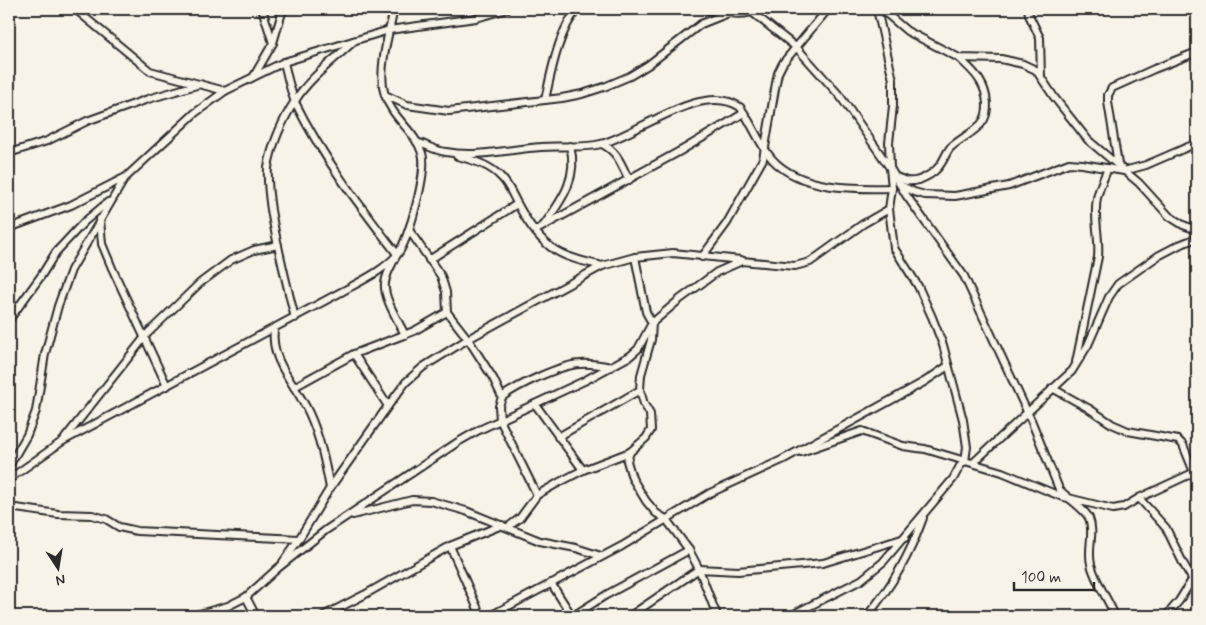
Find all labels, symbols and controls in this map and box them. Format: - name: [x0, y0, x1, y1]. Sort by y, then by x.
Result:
- north arrow: [32, 542, 82, 592]
- scale bar: [1014, 560, 1094, 592]
- text: 100 m: [1021, 568, 1061, 588]
- text: N: [54, 570, 67, 590]

